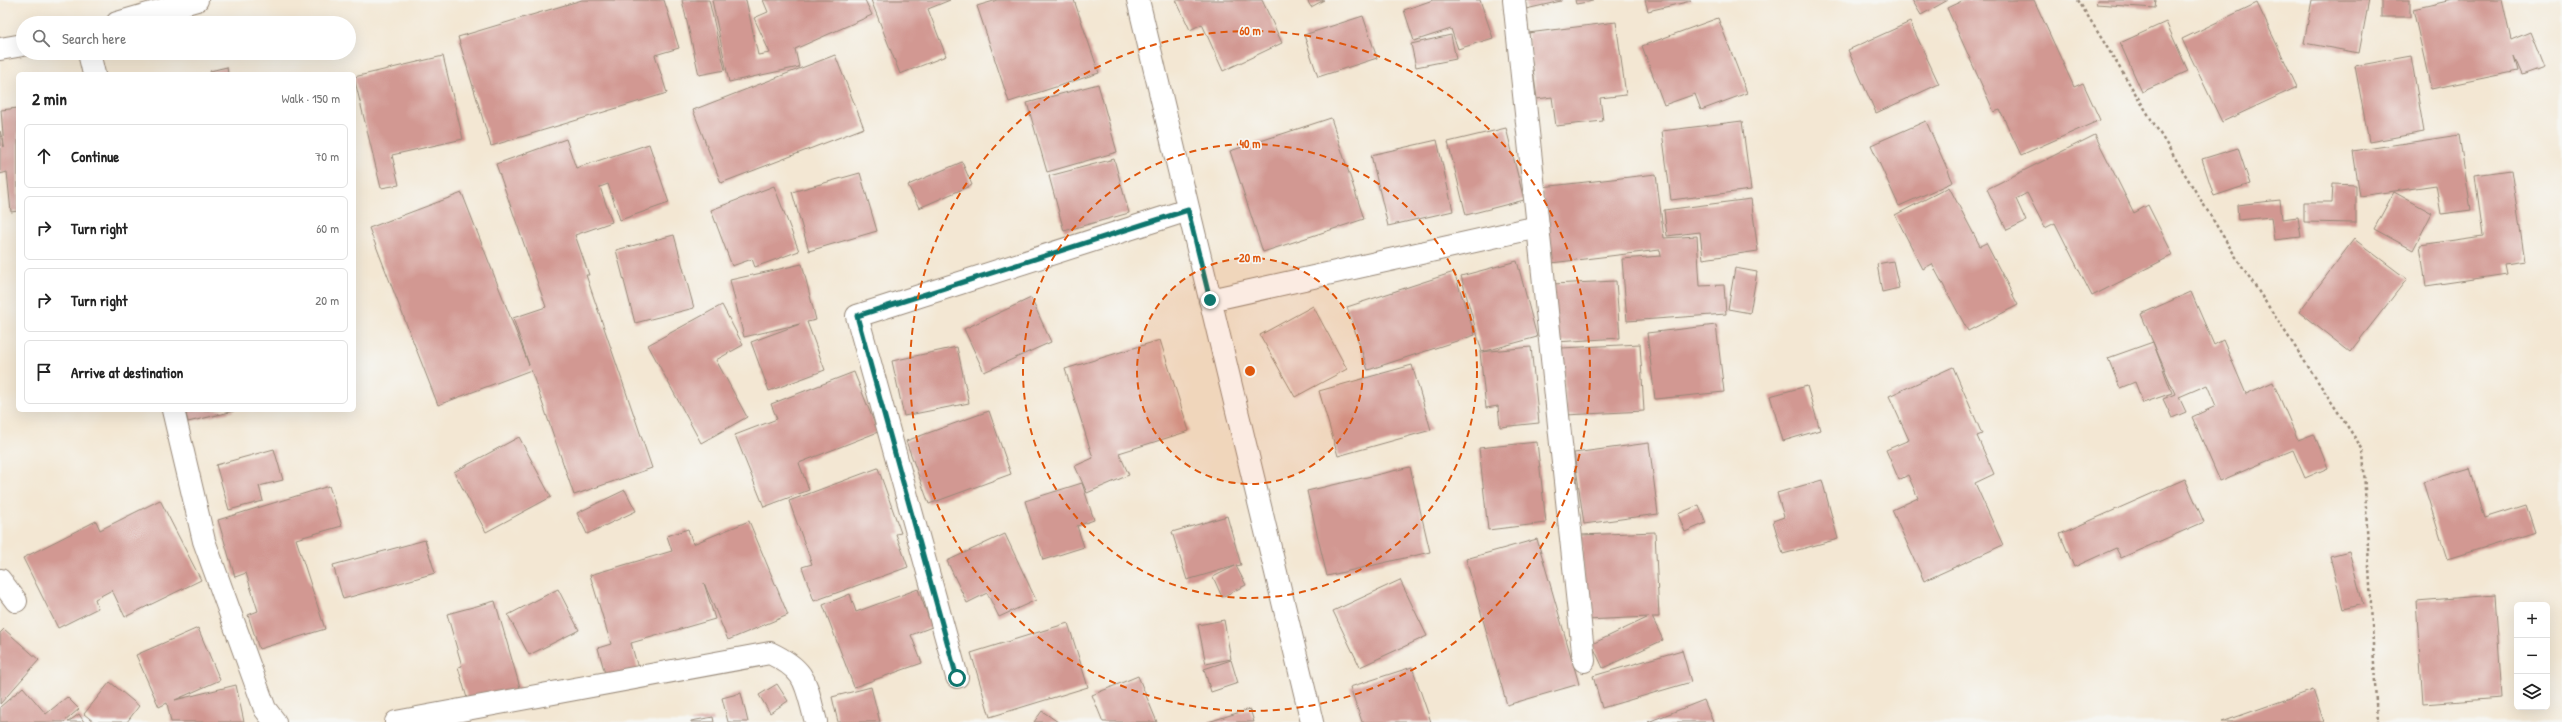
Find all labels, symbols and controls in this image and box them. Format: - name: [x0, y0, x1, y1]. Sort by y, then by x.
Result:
- search box: [16, 16, 356, 60]
- text: 60 m: [1239, 22, 1261, 39]
- icon: search: [30, 27, 52, 49]
- text: Search here: [62, 28, 126, 49]
- text: 2 min: [32, 87, 67, 110]
- text: Walk · 150 m: [282, 89, 340, 107]
- text: 40 m: [1240, 135, 1260, 152]
- icon: ahead: [33, 145, 55, 167]
- text: Continue: [71, 146, 119, 167]
- text: 70 m: [315, 147, 339, 165]
- icon: right: [33, 217, 55, 239]
- text: Turn right: [71, 218, 127, 239]
- text: 60 m: [316, 219, 339, 237]
- text: 20 m: [1239, 249, 1261, 266]
- icon: right: [33, 289, 55, 311]
- text: Turn right: [71, 290, 127, 311]
- text: 20 m: [315, 291, 339, 309]
- route end: [1201, 291, 1219, 309]
- icon: arrive: [33, 361, 55, 383]
- text: Arrive at destination: [71, 362, 183, 383]
- centre of rings: [1243, 364, 1257, 378]
- map controls: [2514, 602, 2550, 710]
- button: +: [2514, 602, 2550, 638]
- button: −: [2514, 638, 2550, 674]
- route start: [948, 669, 966, 687]
- button: layers: [2514, 674, 2550, 710]

